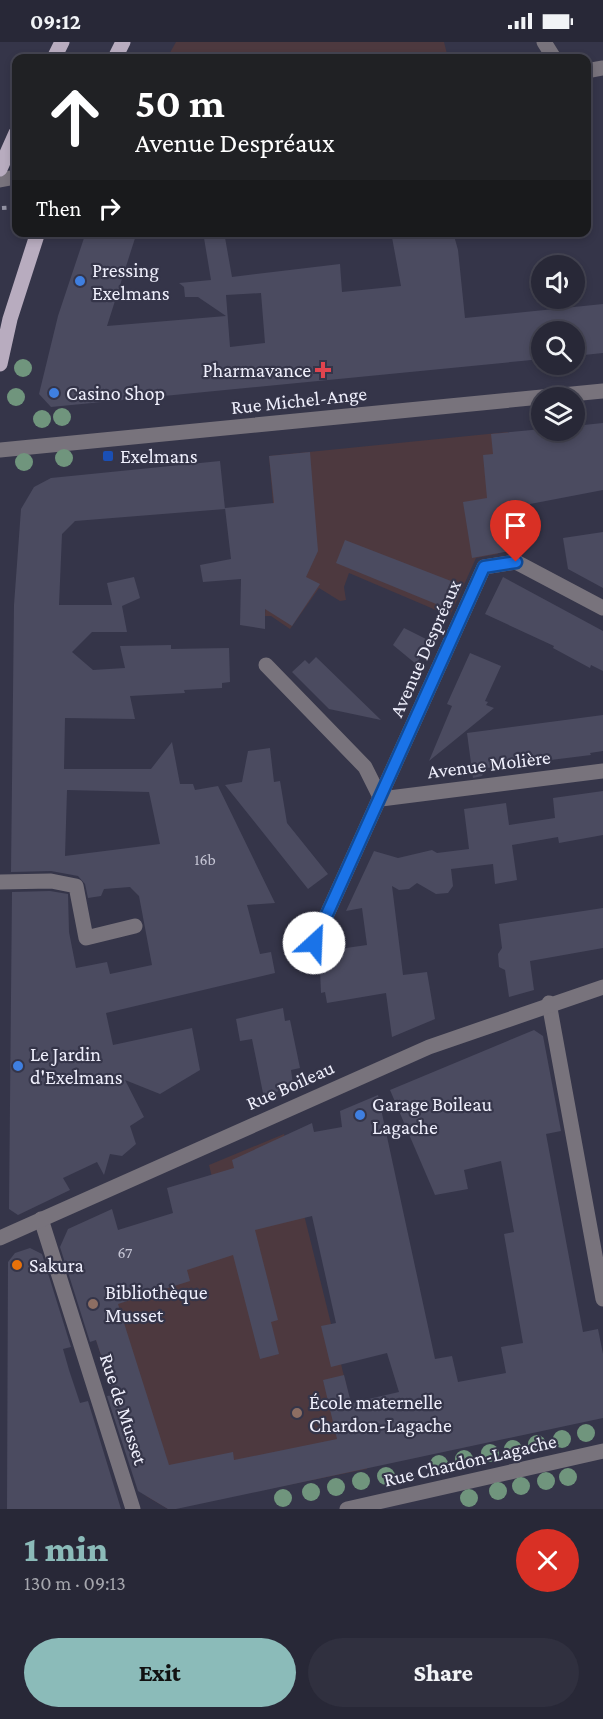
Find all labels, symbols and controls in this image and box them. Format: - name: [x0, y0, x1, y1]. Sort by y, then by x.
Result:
- text: 09:12: [30, 9, 81, 34]
- icon: ahead: [36, 78, 114, 156]
- text: 50 m: [135, 79, 225, 126]
- text: Avenue Despréaux: [135, 128, 335, 158]
- icon: right: [93, 192, 126, 225]
- text: Then: [36, 196, 81, 221]
- map controls: [531, 255, 585, 441]
- button: sound: [531, 255, 585, 309]
- place label: Pressing Exelmans: [92, 259, 170, 304]
- marker: Pressing Exelmans: [73, 274, 87, 288]
- button: search: [531, 321, 585, 375]
- place label: Pharmavance: [203, 359, 311, 381]
- marker: Pharmavance: [316, 363, 330, 377]
- place label: Casino Shop: [66, 382, 165, 405]
- street label: Rue Michel-Ange: [230, 382, 368, 419]
- marker: Casino Shop: [47, 386, 61, 400]
- button: layers: [531, 387, 585, 441]
- place label: Exelmans: [120, 445, 198, 467]
- marker: Exelmans: [101, 449, 115, 463]
- pin: [490, 500, 541, 562]
- icon: arrive: [499, 509, 532, 542]
- street label: Avenue Despréaux: [385, 575, 466, 720]
- street label: Avenue Molière: [426, 746, 552, 782]
- house number: 16b: [194, 851, 216, 868]
- position arrow: [282, 911, 346, 975]
- place label: Le Jardin d'Exelmans: [30, 1043, 123, 1088]
- street label: Rue Boileau: [243, 1056, 338, 1114]
- marker: Le Jardin d'Exelmans: [11, 1059, 25, 1073]
- place label: Garage Boileau Lagache: [372, 1093, 492, 1139]
- marker: Garage Boileau Lagache: [353, 1108, 367, 1122]
- house number: 67: [118, 1244, 133, 1261]
- place label: Sakura: [29, 1254, 84, 1276]
- marker: Sakura: [10, 1258, 24, 1272]
- place label: Bibliothèque Musset: [105, 1281, 208, 1326]
- marker: Bibliothèque Musset: [86, 1297, 100, 1311]
- street label: Rue de Musset: [96, 1351, 152, 1468]
- place label: École maternelle Chardon-Lagache: [309, 1391, 452, 1437]
- marker: École maternelle Chardon-Lagache: [290, 1406, 304, 1420]
- street label: Rue Chardon-Lagache: [381, 1429, 559, 1492]
- text: 1 min: [24, 1529, 108, 1569]
- button: close: [516, 1529, 579, 1592]
- text: 130 m · 09:13: [24, 1572, 126, 1594]
- button: Exit: [24, 1638, 296, 1707]
- button: Share: [308, 1638, 579, 1707]

